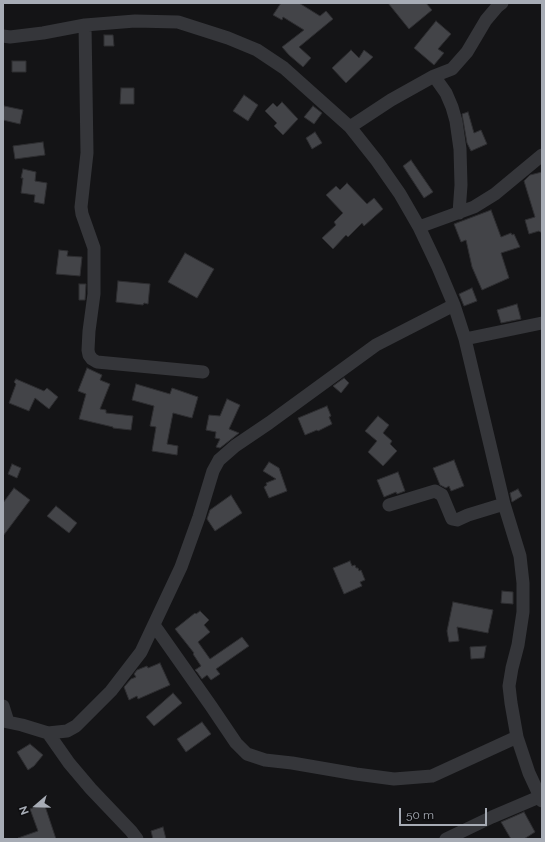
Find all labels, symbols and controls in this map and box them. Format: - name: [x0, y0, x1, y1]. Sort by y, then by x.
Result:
- north arrow: [16, 786, 56, 826]
- scale bar: [401, 800, 489, 826]
- text: N: [17, 804, 32, 816]
- text: 50 m: [406, 808, 434, 822]

